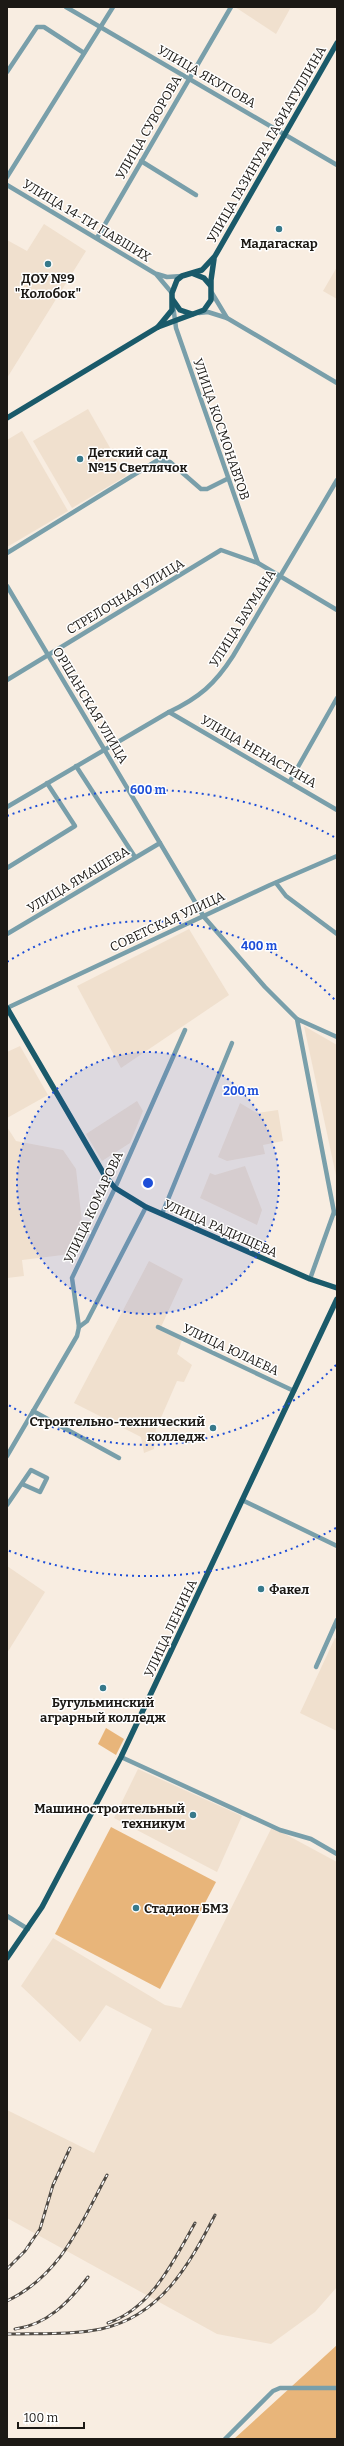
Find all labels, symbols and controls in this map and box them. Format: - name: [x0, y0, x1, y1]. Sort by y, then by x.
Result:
- street label: УЛИЦА ЯКУПОВА: [155, 42, 259, 111]
- street label: УЛИЦА ГАЗИНУРА ГАФИАТУЛЛИНА: [204, 43, 329, 245]
- street label: УЛИЦА СУВОРОВА: [112, 72, 185, 182]
- street label: УЛИЦА 14-ТИ ПАВШИХ: [20, 176, 153, 265]
- marker: Мадагаскар: [274, 224, 284, 234]
- place label: Мадагаскар: [240, 236, 318, 251]
- marker: ДОУ №9 "Колобок": [43, 259, 53, 269]
- place label: ДОУ №9 "Колобок": [15, 271, 81, 301]
- street label: УЛИЦА КОСМОНАВТОВ: [190, 356, 253, 502]
- place label: Детский сад №15 Светлячок: [88, 445, 187, 475]
- marker: Детский сад №15 Светлячок: [75, 454, 85, 464]
- street label: СТРЕЛОЧНАЯ УЛИЦА: [64, 555, 187, 637]
- street label: УЛИЦА БАУМАНА: [206, 566, 279, 670]
- street label: ОРШАНСКАЯ УЛИЦА: [50, 644, 132, 767]
- street label: УЛИЦА НЕНАСТИНА: [198, 712, 320, 791]
- text: 600 m: [130, 783, 167, 797]
- street label: УЛИЦА ЯМАШЕВА: [25, 843, 133, 916]
- street label: СОВЕТСКАЯ УЛИЦА: [108, 888, 228, 955]
- text: 400 m: [241, 939, 278, 953]
- text: 200 m: [223, 1084, 259, 1098]
- street label: УЛИЦА КОМАРОВА: [61, 1148, 126, 1266]
- centre of rings: [141, 1176, 155, 1190]
- street label: УЛИЦА РАДИЩЕВА: [162, 1197, 281, 1261]
- street label: УЛИЦА ЮЛАЕВА: [180, 1321, 282, 1379]
- place label: Строительно-технический колледж: [29, 1414, 206, 1444]
- marker: Строительно-технический колледж: [208, 1423, 218, 1433]
- street label: УЛИЦА ЛЕНИНА: [141, 1576, 200, 1680]
- place label: Факел: [269, 1582, 309, 1597]
- marker: Факел: [256, 1584, 266, 1594]
- marker: Бугульминский аграрный колледж: [98, 1683, 108, 1693]
- place label: Бугульминский аграрный колледж: [40, 1695, 167, 1725]
- place label: Машиностроительный техникум: [34, 1801, 185, 1831]
- marker: Машиностроительный техникум: [188, 1810, 198, 1820]
- place label: Стадион БМЗ: [144, 1901, 229, 1916]
- marker: Стадион БМЗ: [131, 1903, 141, 1913]
- scale bar: [18, 2404, 84, 2430]
- text: 100 m: [24, 2411, 59, 2425]

